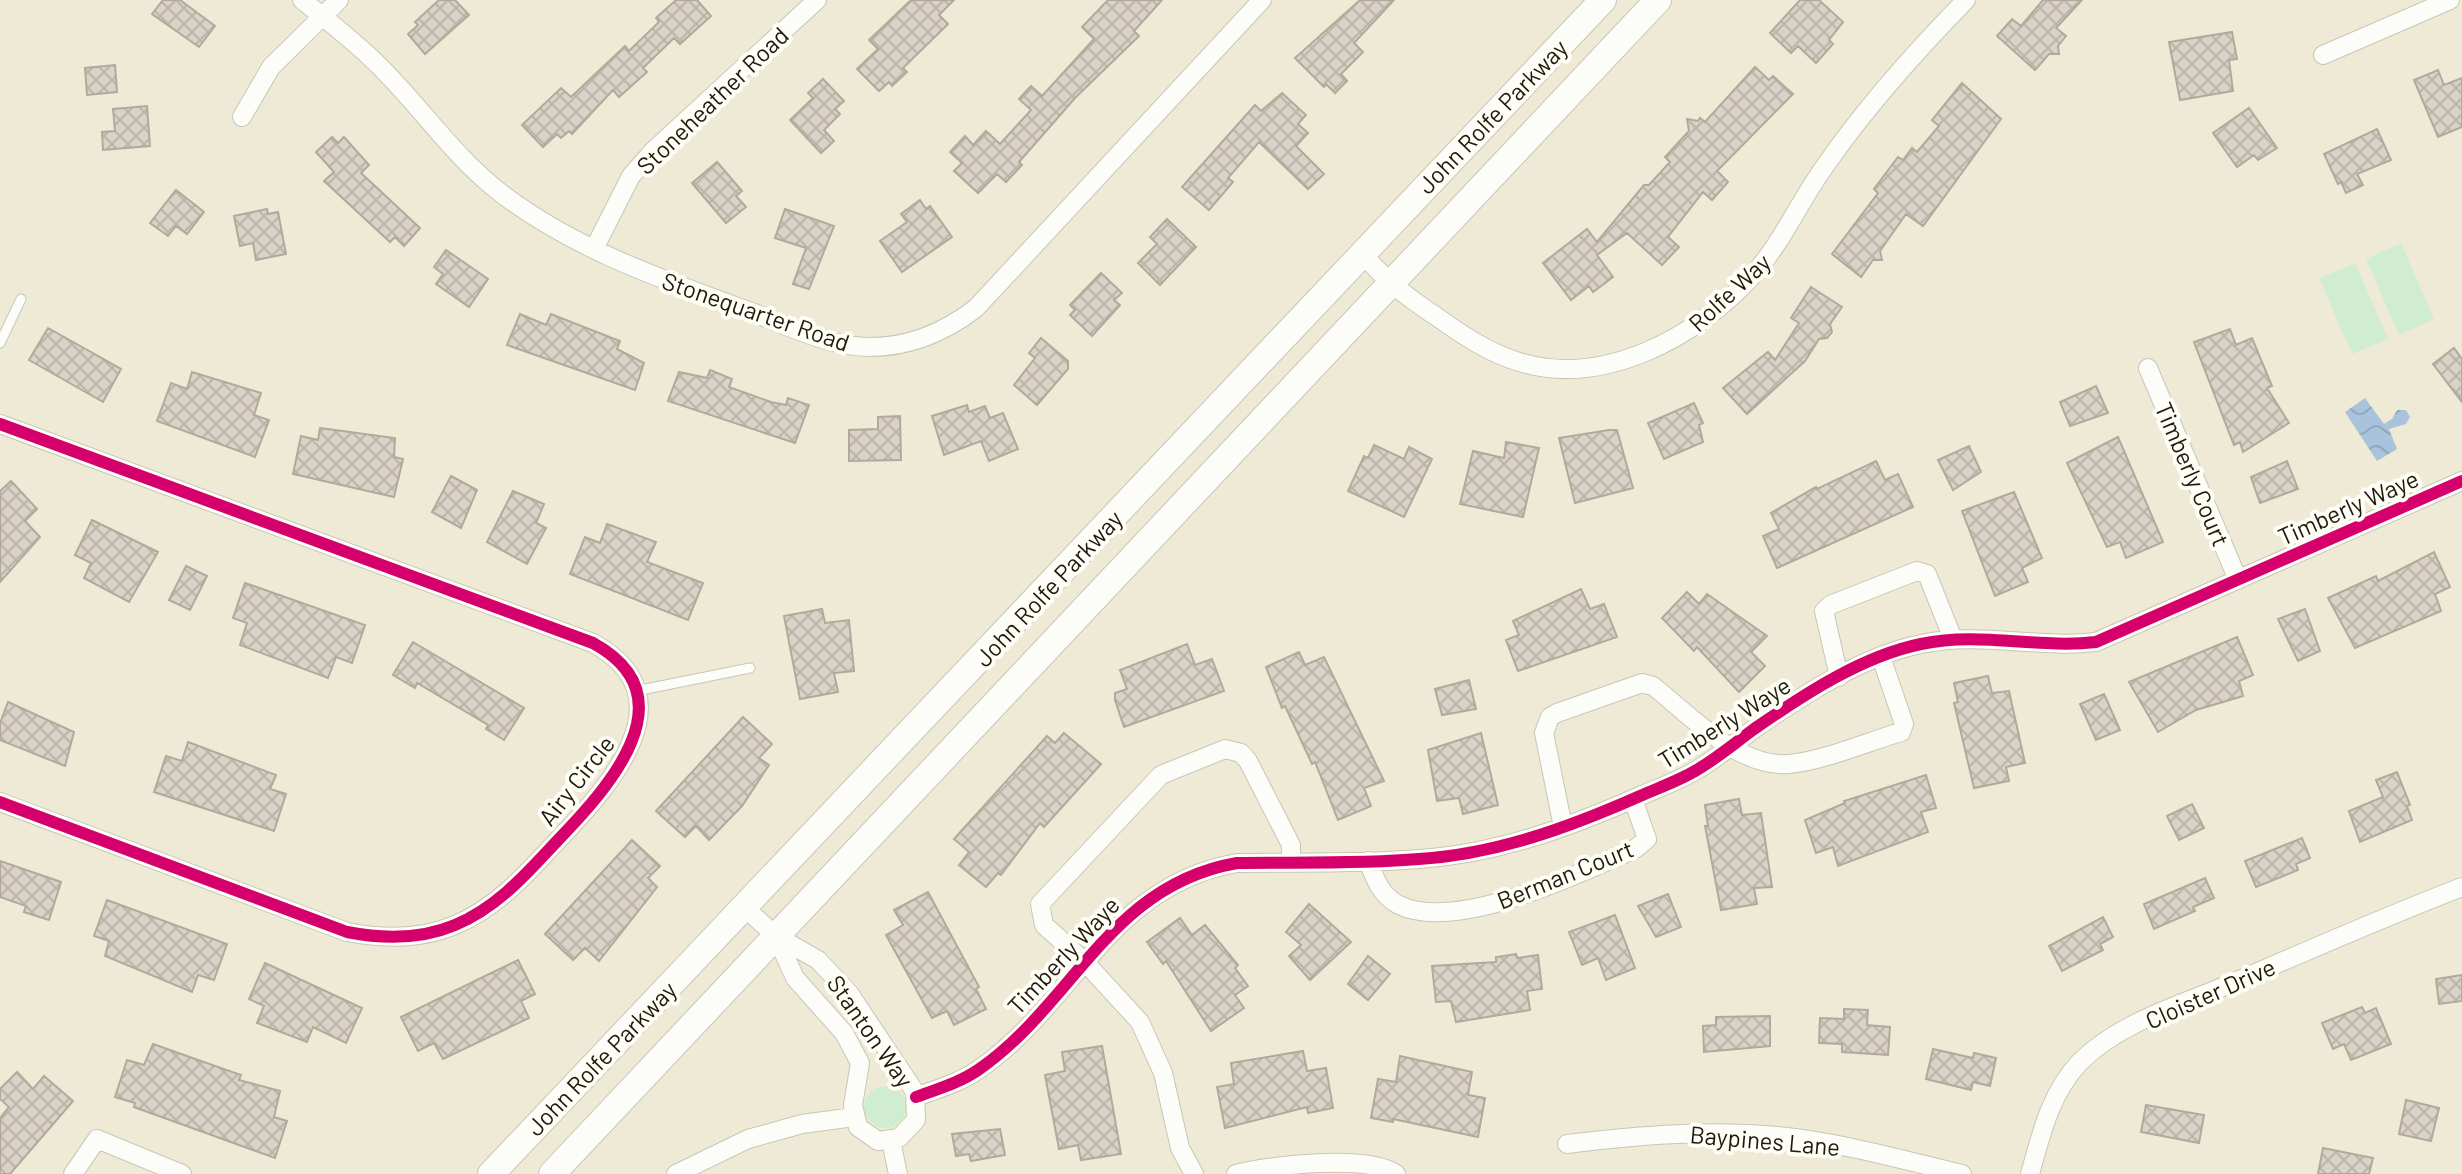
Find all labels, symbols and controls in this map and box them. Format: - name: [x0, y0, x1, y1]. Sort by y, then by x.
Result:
- street label: Stoneheather Road: [630, 20, 794, 180]
- street label: John Rolfe Parkway: [1411, 33, 1573, 199]
- street label: Rolfe Way: [1682, 247, 1776, 337]
- street label: Stonequarter Road: [659, 265, 853, 357]
- street label: Timberly Court: [2150, 398, 2236, 550]
- street label: Timberly Waye: [2273, 463, 2423, 551]
- street label: John Rolfe Parkway: [968, 504, 1128, 672]
- street label: Timberly Waye: [1652, 670, 1796, 774]
- street label: Airy Circle: [532, 729, 620, 831]
- street label: Berman Court: [1492, 833, 1638, 915]
- street label: Timberly Waye: [1001, 890, 1125, 1020]
- street label: Cloister Drive: [2141, 951, 2279, 1035]
- street label: Stanton Way: [822, 969, 920, 1093]
- street label: John Rolfe Parkway: [520, 975, 682, 1141]
- street label: Baypines Lane: [1689, 1119, 1841, 1161]

